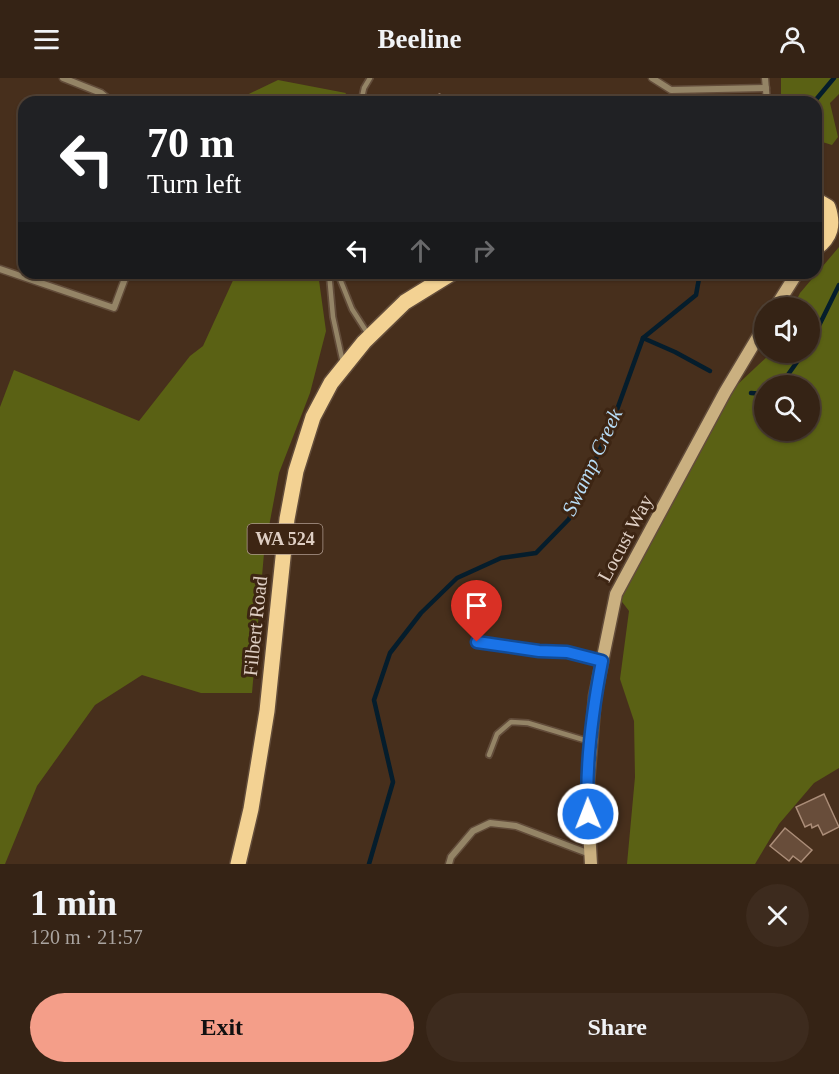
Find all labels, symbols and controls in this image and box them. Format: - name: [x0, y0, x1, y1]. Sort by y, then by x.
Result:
- icon: menu: [30, 23, 63, 56]
- icon: person: [776, 23, 809, 56]
- text: Beeline: [378, 24, 461, 54]
- icon: left: [48, 120, 126, 198]
- text: 70 m: [147, 120, 235, 166]
- text: Turn left: [147, 169, 241, 199]
- icon: left: [341, 234, 374, 267]
- icon: ahead: [404, 234, 437, 267]
- icon: right: [467, 234, 500, 267]
- map controls: [754, 297, 820, 441]
- button: sound: [754, 297, 820, 363]
- button: search: [754, 375, 820, 441]
- water label: Swamp Creek: [557, 404, 628, 519]
- street label: Locust Way: [593, 491, 658, 586]
- road number: WA 524: [248, 524, 322, 554]
- street label: Filbert Road: [239, 575, 271, 677]
- pin: [451, 580, 502, 642]
- icon: arrive: [460, 589, 493, 622]
- position arrow: [556, 782, 620, 846]
- text: 1 min: [30, 883, 117, 923]
- button: close: [746, 884, 809, 947]
- text: 120 m · 21:57: [30, 926, 143, 948]
- button: Exit: [30, 993, 414, 1062]
- button: Share: [426, 993, 809, 1062]

